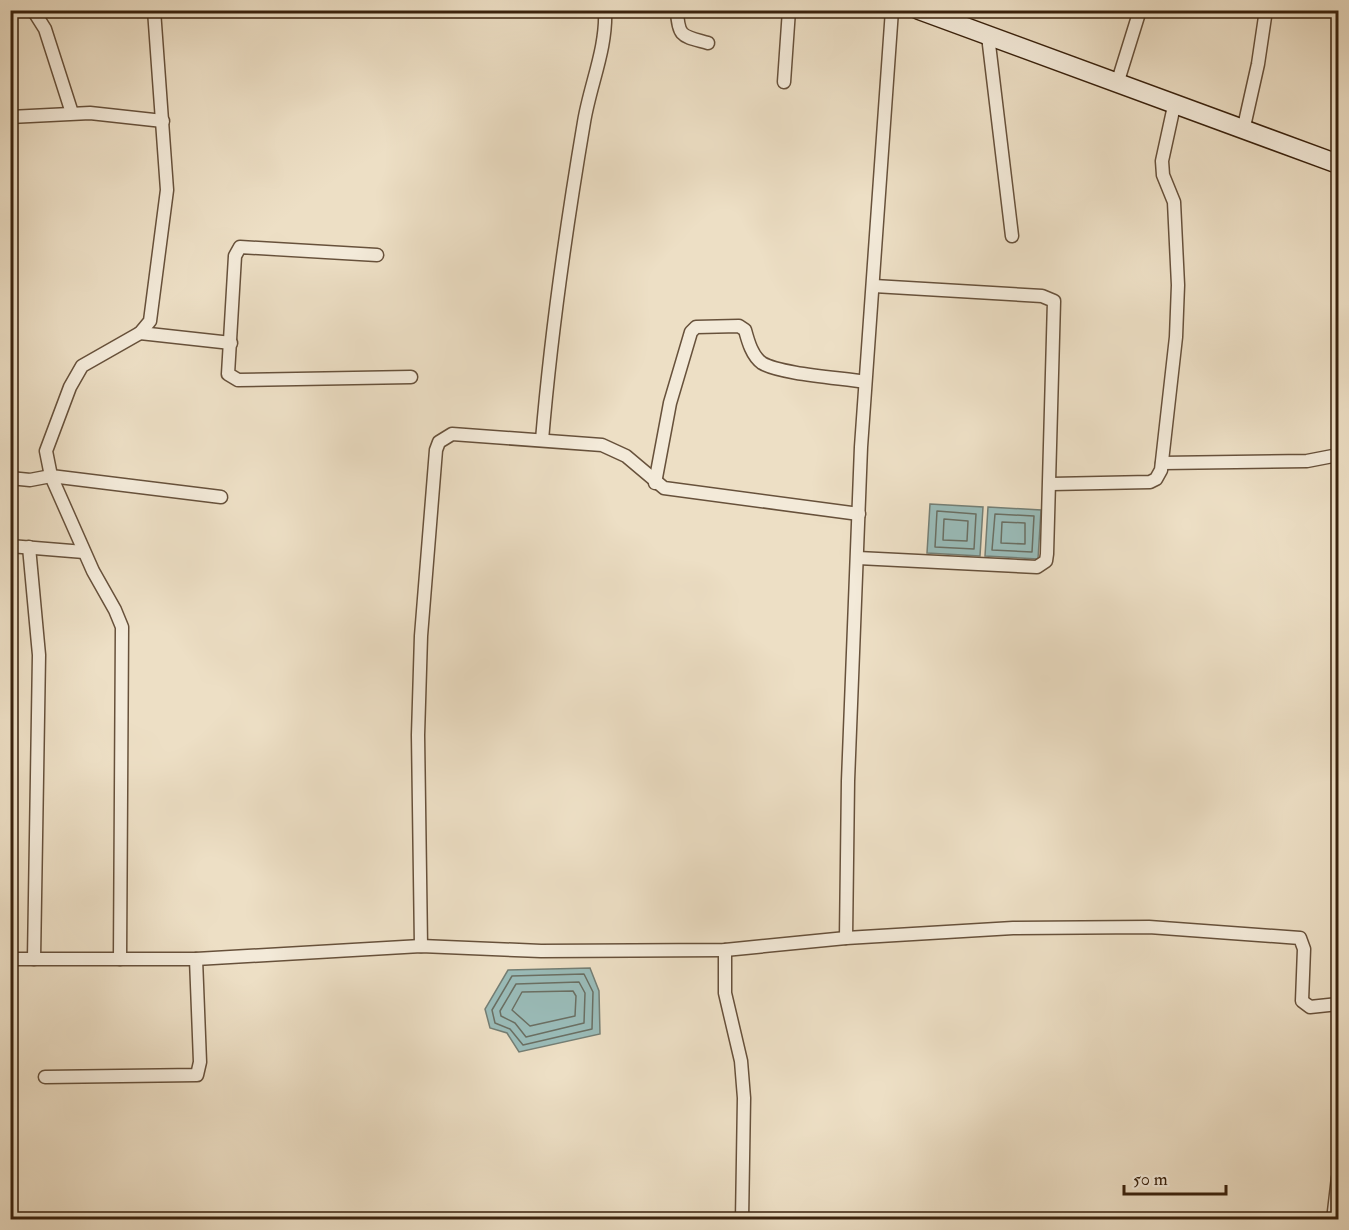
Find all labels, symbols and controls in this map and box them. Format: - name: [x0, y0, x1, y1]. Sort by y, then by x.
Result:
- scale bar: [1124, 1158, 1226, 1196]
- text: 50 m: [1133, 1168, 1168, 1191]

